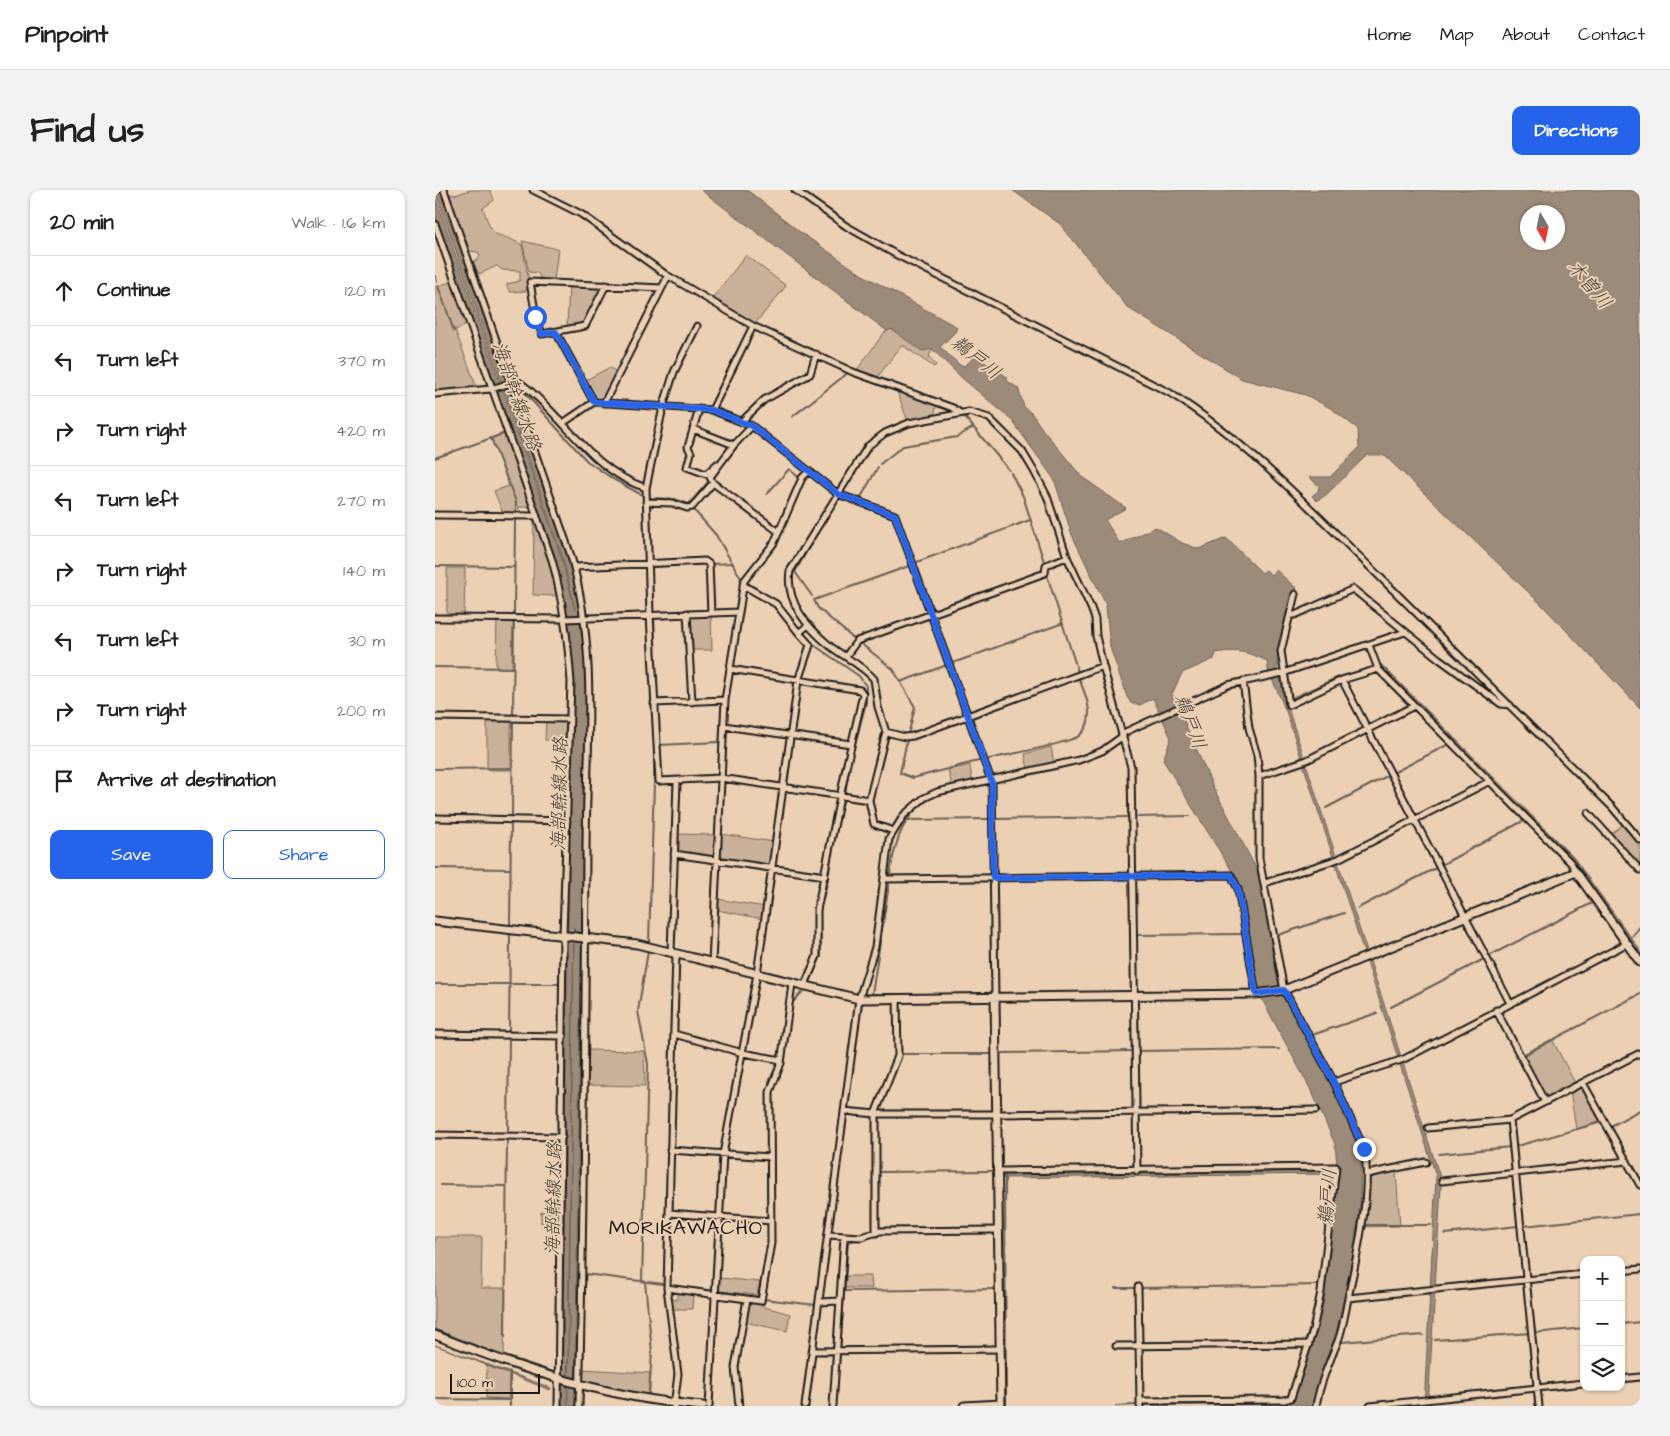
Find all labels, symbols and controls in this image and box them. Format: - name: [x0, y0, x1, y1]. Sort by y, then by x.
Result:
- text: Pinpoint: [25, 18, 108, 52]
- text: Home: [1367, 22, 1412, 47]
- text: Map: [1440, 22, 1474, 47]
- text: About: [1502, 22, 1550, 47]
- text: Contact: [1578, 22, 1645, 47]
- text: Find us: [30, 106, 144, 155]
- button: Directions: [1512, 106, 1640, 155]
- north arrow: [1520, 205, 1565, 250]
- text: 20 min: [50, 208, 114, 237]
- text: Walk · 1.6 km: [291, 212, 385, 234]
- water label: 木曽川: [1560, 254, 1618, 316]
- icon: ahead: [50, 277, 78, 305]
- text: Continue: [97, 277, 171, 304]
- text: 120 m: [345, 280, 385, 302]
- route start: [524, 306, 547, 329]
- water label: 鵜戸川: [945, 330, 1007, 386]
- water label: 海部幹線水路: [485, 338, 548, 455]
- icon: left: [50, 347, 78, 375]
- text: Turn left: [97, 347, 178, 374]
- text: 370 m: [338, 350, 385, 372]
- icon: right: [50, 417, 78, 445]
- text: Turn right: [97, 417, 186, 444]
- text: 420 m: [336, 420, 385, 442]
- icon: left: [50, 487, 78, 515]
- text: Turn left: [97, 487, 178, 514]
- text: 270 m: [337, 490, 385, 512]
- icon: right: [50, 557, 78, 585]
- text: Turn right: [97, 557, 186, 584]
- text: 140 m: [343, 560, 385, 582]
- icon: left: [50, 627, 78, 655]
- text: Turn left: [97, 627, 178, 654]
- text: 30 m: [348, 630, 385, 652]
- water label: 鵜戸川: [1168, 691, 1212, 753]
- icon: right: [50, 697, 78, 725]
- text: Turn right: [97, 697, 186, 724]
- text: 200 m: [337, 700, 385, 722]
- water label: 海部幹線水路: [546, 736, 575, 851]
- icon: arrive: [50, 767, 78, 795]
- text: Arrive at destination: [97, 767, 276, 794]
- button: Save: [50, 830, 213, 879]
- button: Share: [223, 830, 385, 879]
- route end: [1353, 1138, 1376, 1161]
- water label: 海部幹線水路: [540, 1141, 569, 1256]
- water label: 鵜戸川: [1312, 1167, 1344, 1227]
- district label: MORIKAWACHO: [609, 1214, 763, 1242]
- map controls: [1580, 1256, 1625, 1391]
- button: +: [1580, 1256, 1625, 1301]
- button: −: [1580, 1301, 1625, 1346]
- button: layers: [1580, 1346, 1625, 1391]
- scale bar: [450, 1371, 540, 1394]
- text: 100 m: [457, 1373, 493, 1393]

